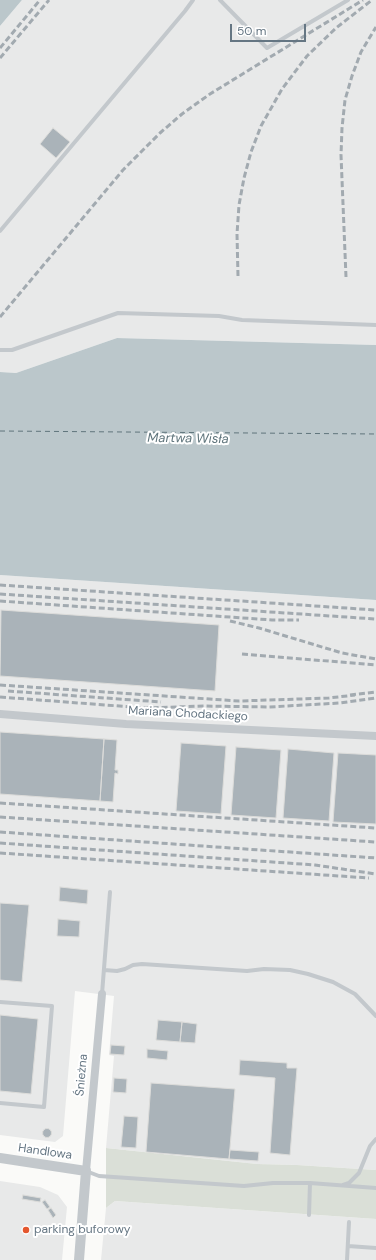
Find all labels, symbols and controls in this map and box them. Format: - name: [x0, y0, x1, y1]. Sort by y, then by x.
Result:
- scale bar: [232, 16, 308, 42]
- text: 50 m: [237, 23, 266, 39]
- water label: Martwa Wisła: [147, 430, 229, 448]
- street label: Mariana Chodackiego: [128, 704, 248, 724]
- street label: Śnieżna: [73, 1053, 91, 1097]
- street label: Handlowa: [17, 1141, 73, 1163]
- place label: parking buforowy: [34, 1223, 130, 1237]
- marker: parking buforowy: [21, 1225, 31, 1235]

